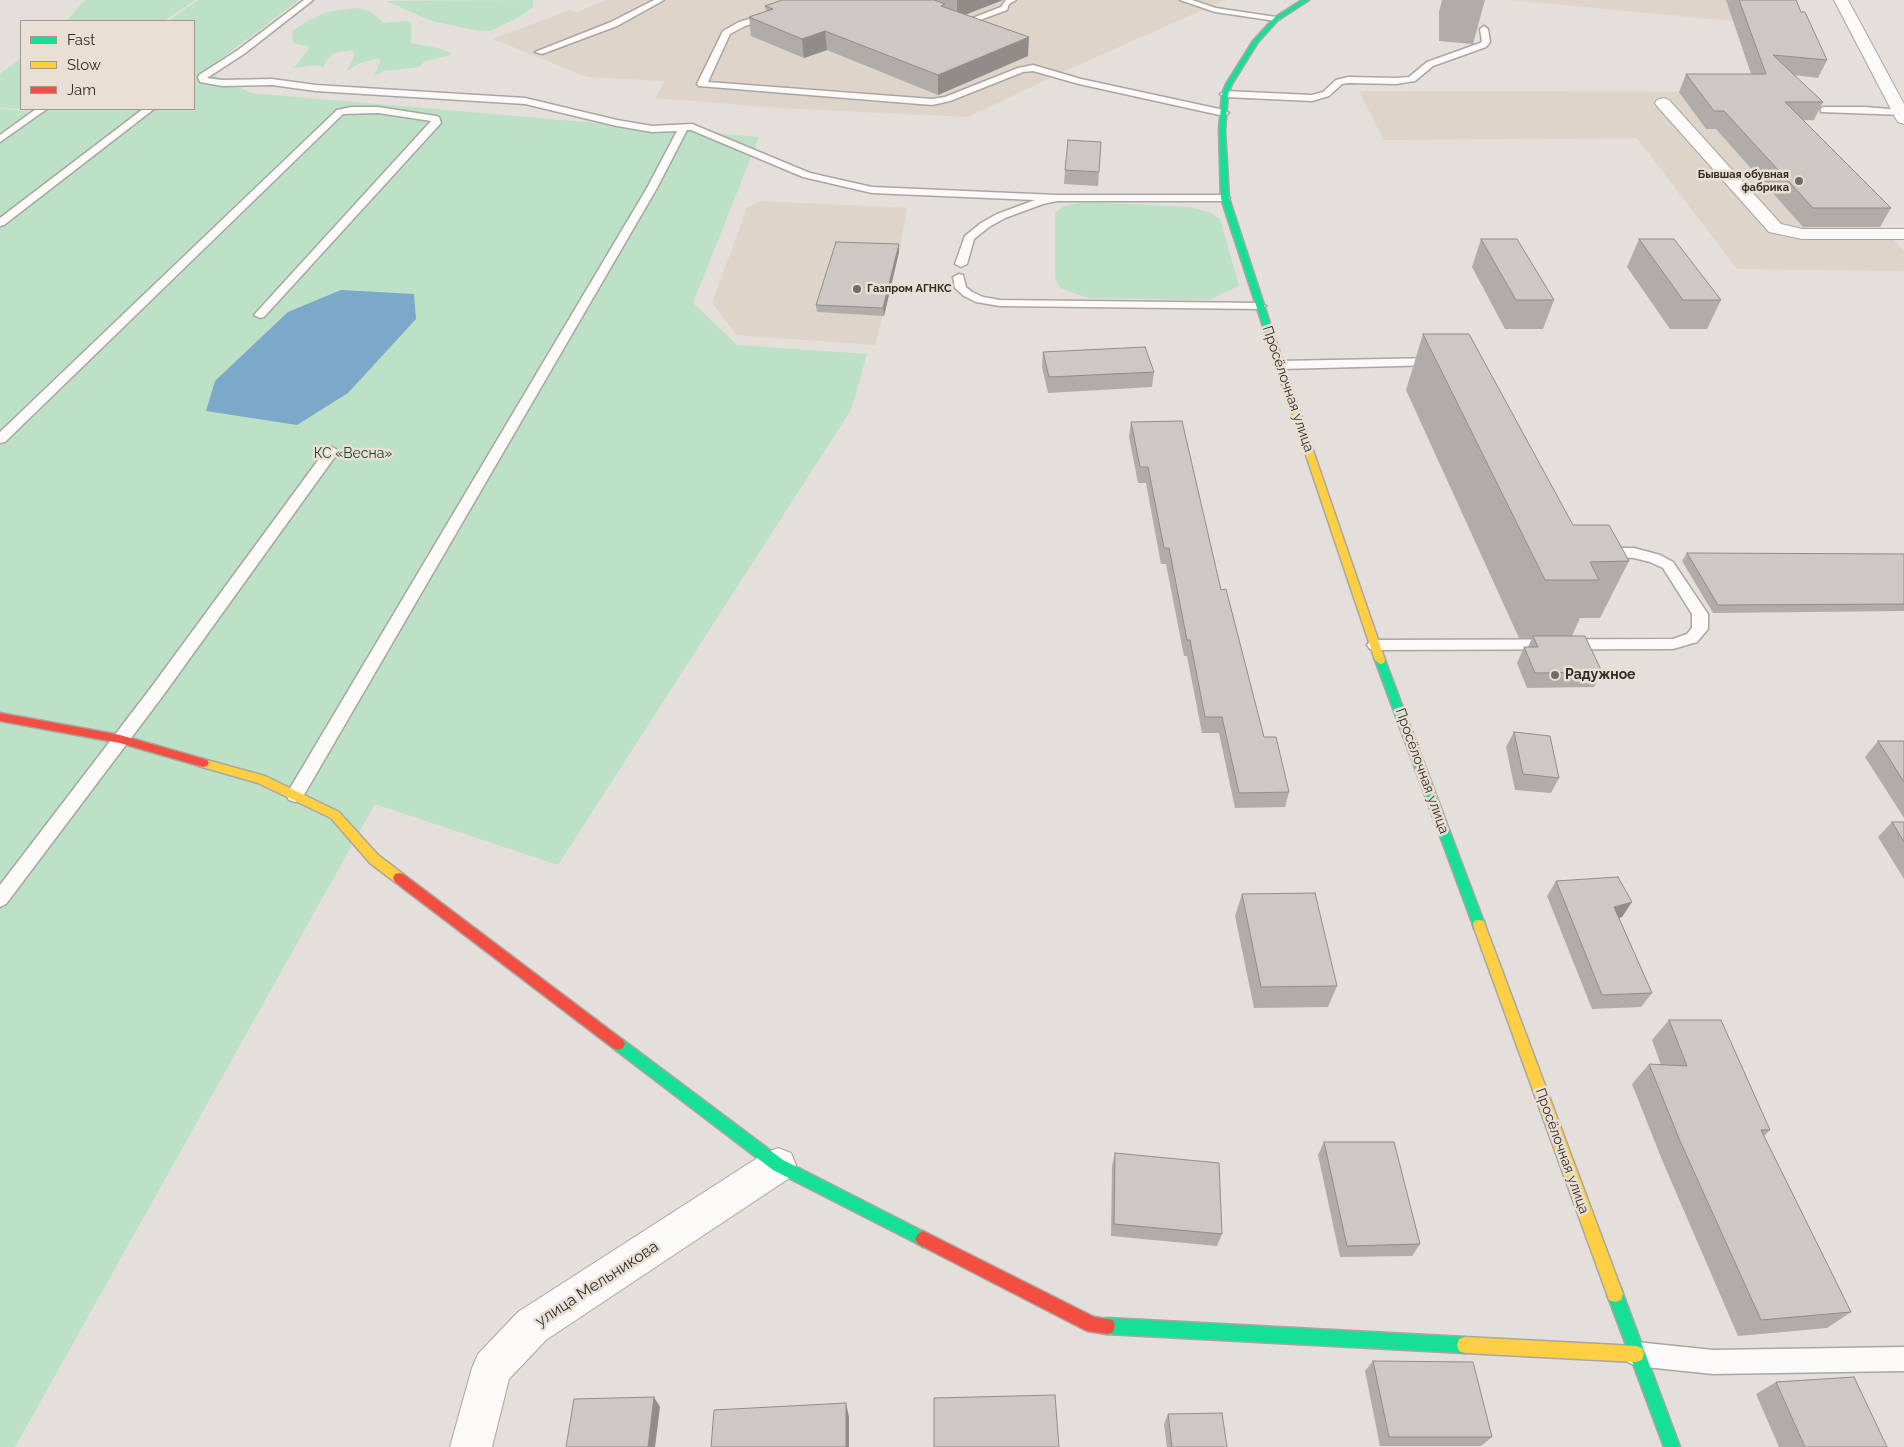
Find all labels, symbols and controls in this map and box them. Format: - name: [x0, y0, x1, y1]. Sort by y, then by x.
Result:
- legend: [20, 20, 195, 110]
- text: Fast: [67, 31, 95, 49]
- text: Slow: [67, 56, 101, 74]
- text: Jam: [67, 81, 96, 99]
- place label: Бывшая обувная фабрика: [1698, 168, 1789, 194]
- marker: Бывшая обувная фабрика: [1793, 175, 1805, 187]
- place label: Газпром АГНКС: [867, 282, 952, 296]
- marker: Газпром АГНКС: [851, 283, 863, 295]
- street label: Просёлочная улица: [1258, 324, 1318, 454]
- park label: КС «Весна»: [314, 446, 392, 462]
- place label: Радужное: [1565, 667, 1636, 683]
- marker: Радужное: [1549, 669, 1561, 681]
- street label: Просёлочная улица: [1391, 706, 1453, 836]
- street label: Просёлочная улица: [1531, 1086, 1593, 1216]
- street label: улица Мельникова: [532, 1237, 662, 1331]

